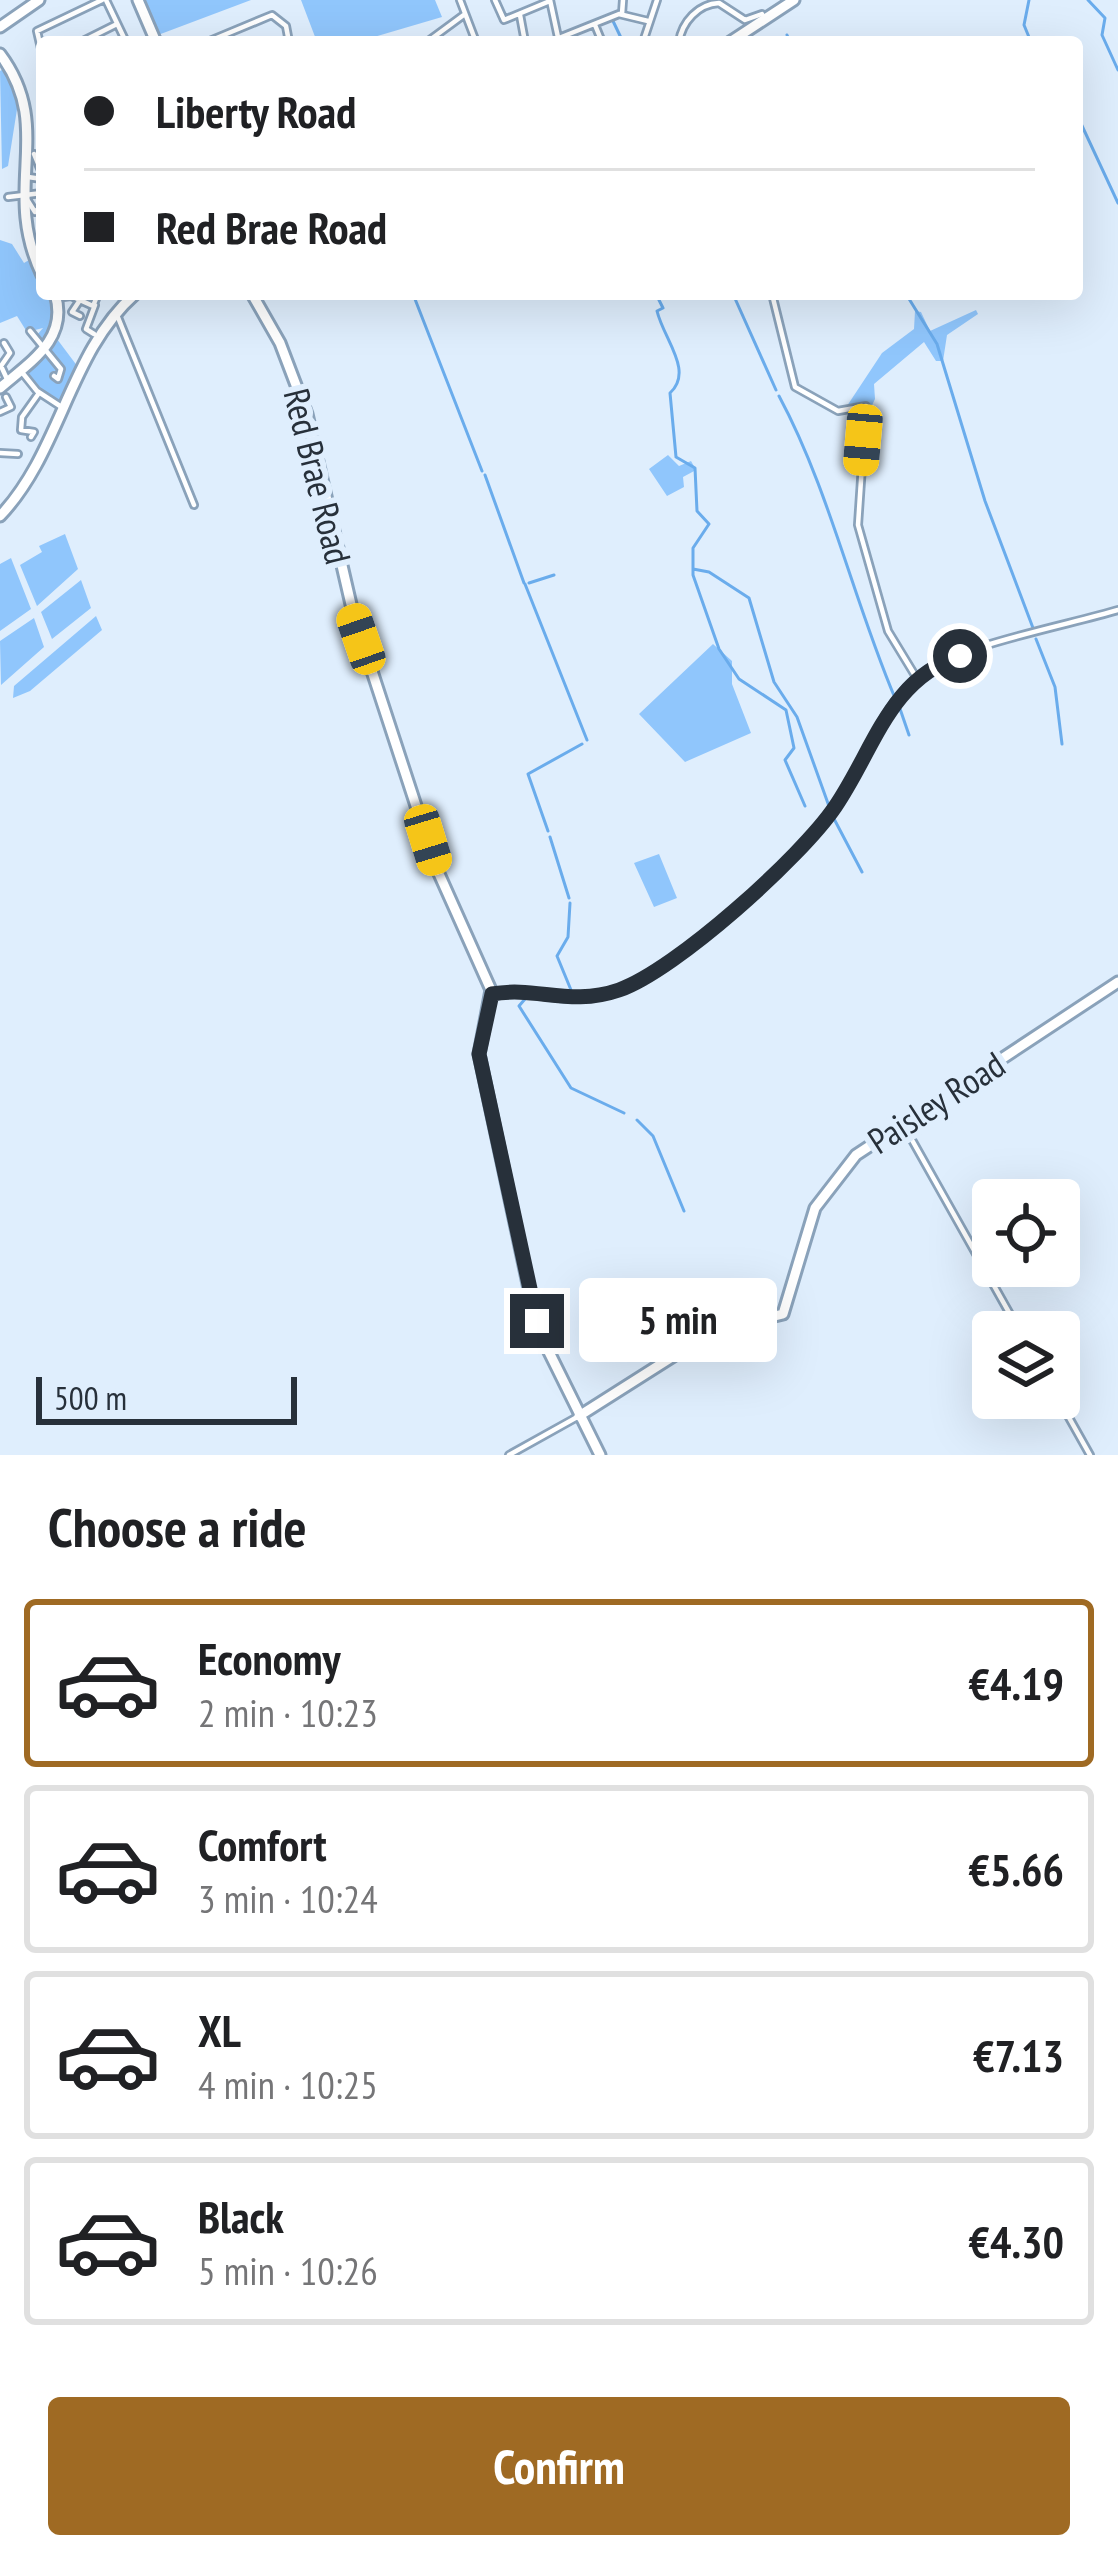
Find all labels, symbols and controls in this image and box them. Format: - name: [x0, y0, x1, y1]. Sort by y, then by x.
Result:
- text: Liberty Road: [156, 82, 356, 140]
- text: Red Brae Road: [156, 198, 387, 256]
- street label: Red Brae Road: [274, 383, 362, 569]
- car: [842, 403, 884, 477]
- car: [332, 599, 390, 679]
- route start: [933, 629, 987, 683]
- car: [400, 800, 456, 880]
- street label: Paisley Road: [859, 1040, 1013, 1164]
- map controls: [972, 1179, 1080, 1419]
- button: locate: [972, 1179, 1080, 1287]
- callout: 5 min: [579, 1279, 777, 1363]
- route end: [510, 1294, 564, 1348]
- text: 5 min: [639, 1294, 717, 1345]
- button: layers: [972, 1311, 1080, 1419]
- scale bar: [36, 1371, 297, 1424]
- text: 500 m: [54, 1376, 127, 1419]
- text: Choose a ride: [48, 1492, 307, 1562]
- icon: car: [54, 1629, 162, 1737]
- text: Economy: [198, 1629, 341, 1687]
- text: €4.19: [968, 1654, 1064, 1712]
- text: 2 min · 10:23: [198, 1687, 378, 1738]
- icon: car: [54, 1815, 162, 1923]
- text: Comfort: [198, 1815, 327, 1873]
- text: €5.66: [968, 1840, 1064, 1898]
- text: 3 min · 10:24: [198, 1873, 378, 1924]
- icon: car: [54, 2001, 162, 2109]
- text: XL: [198, 2001, 241, 2059]
- text: €7.13: [973, 2026, 1064, 2084]
- text: 4 min · 10:25: [198, 2059, 378, 2110]
- icon: car: [54, 2187, 162, 2295]
- text: Black: [198, 2187, 284, 2245]
- text: €4.30: [968, 2212, 1064, 2270]
- text: 5 min · 10:26: [198, 2245, 378, 2296]
- button: Confirm: [48, 2397, 1070, 2535]

